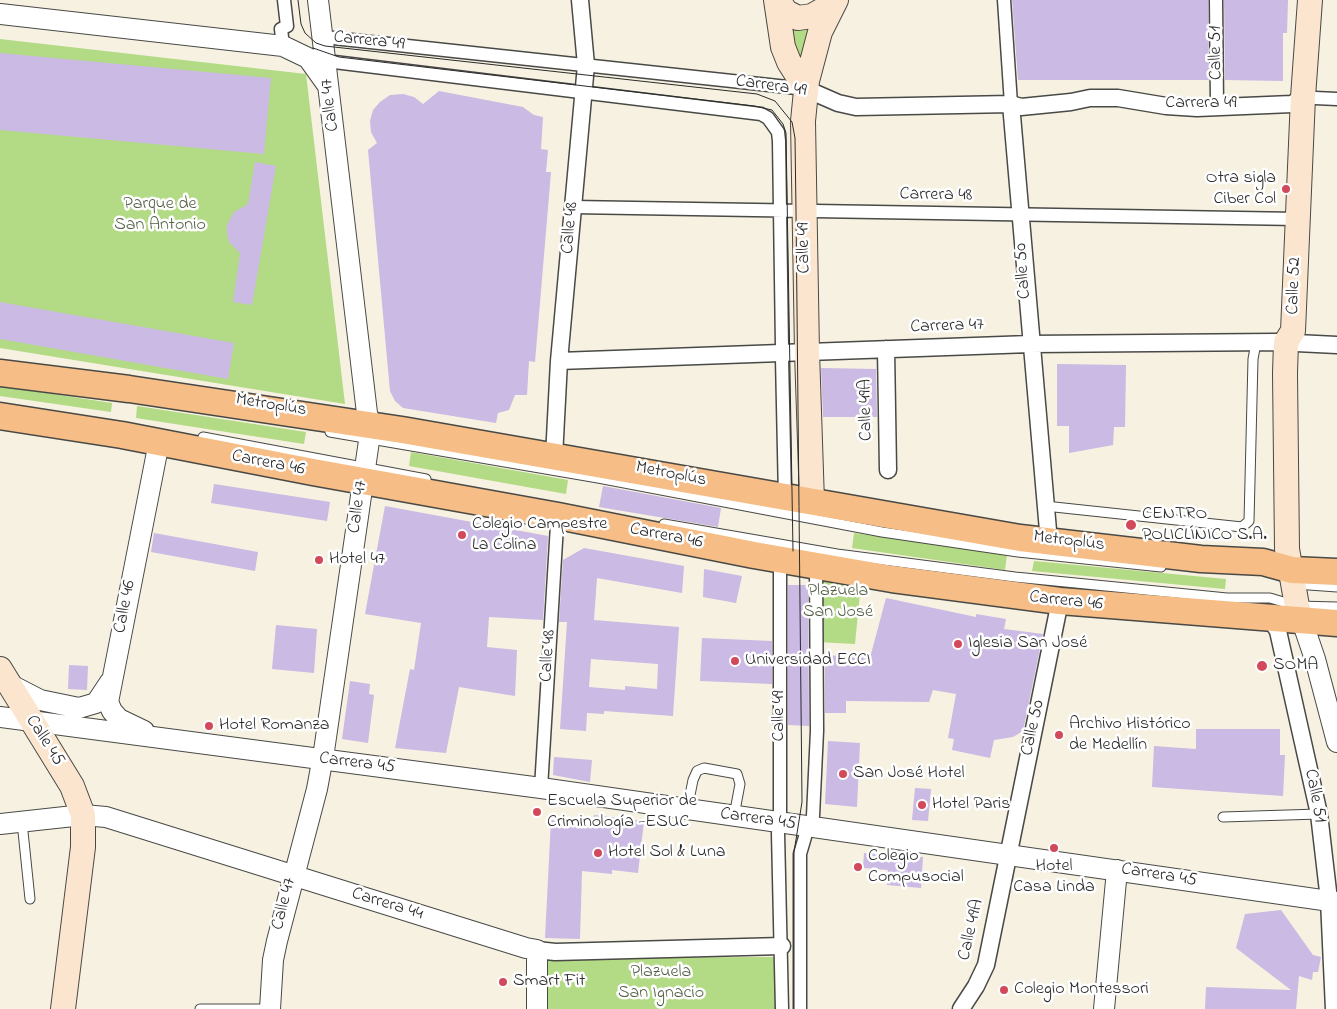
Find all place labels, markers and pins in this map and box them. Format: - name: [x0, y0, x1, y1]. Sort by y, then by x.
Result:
- place label: Otra sigla Ciber Col: [1206, 168, 1276, 210]
- marker: Otra sigla Ciber Col: [1280, 183, 1292, 195]
- place label: CENTRO POLICLÍNICO S.A.: [1142, 504, 1267, 546]
- place label: Colegio Campestre La Colina: [472, 514, 607, 556]
- marker: CENTRO POLICLÍNICO S.A.: [1124, 518, 1138, 532]
- marker: Colegio Campestre La Colina: [456, 529, 468, 541]
- place label: Hotel 47: [329, 549, 385, 571]
- marker: Hotel 47: [313, 554, 325, 566]
- place label: Iglesia San José: [968, 633, 1087, 655]
- marker: Iglesia San José: [952, 638, 964, 650]
- place label: Universidad ECCI: [745, 650, 871, 672]
- marker: Universidad ECCI: [729, 655, 741, 667]
- place label: SOMA: [1273, 655, 1318, 677]
- marker: SOMA: [1255, 659, 1269, 673]
- place label: Archivo Histórico de Medellín: [1069, 714, 1191, 756]
- place label: Hotel Romanza: [219, 715, 330, 737]
- marker: Hotel Romanza: [203, 720, 215, 732]
- marker: Archivo Histórico de Medellín: [1053, 729, 1065, 741]
- place label: San José Hotel: [853, 763, 964, 785]
- marker: San José Hotel: [837, 768, 849, 780]
- place label: Escuela Superior de Criminología -ESUC: [547, 791, 697, 834]
- place label: Hotel Paris: [932, 794, 1010, 816]
- marker: Hotel Paris: [916, 799, 928, 811]
- marker: Escuela Superior de Criminología -ESUC: [531, 806, 543, 818]
- place label: Hotel Sol & Luna: [608, 842, 726, 864]
- marker: Hotel Casa Linda: [1048, 842, 1060, 854]
- place label: Colegio Compusocial: [868, 846, 964, 889]
- marker: Hotel Sol & Luna: [592, 847, 604, 859]
- place label: Hotel Casa Linda: [1013, 856, 1095, 899]
- marker: Colegio Compusocial: [852, 861, 864, 873]
- place label: Smart Fit: [513, 971, 585, 993]
- marker: Smart Fit: [497, 976, 509, 988]
- place label: Colegio Montessori: [1014, 979, 1149, 1001]
- marker: Colegio Montessori: [998, 984, 1010, 996]

